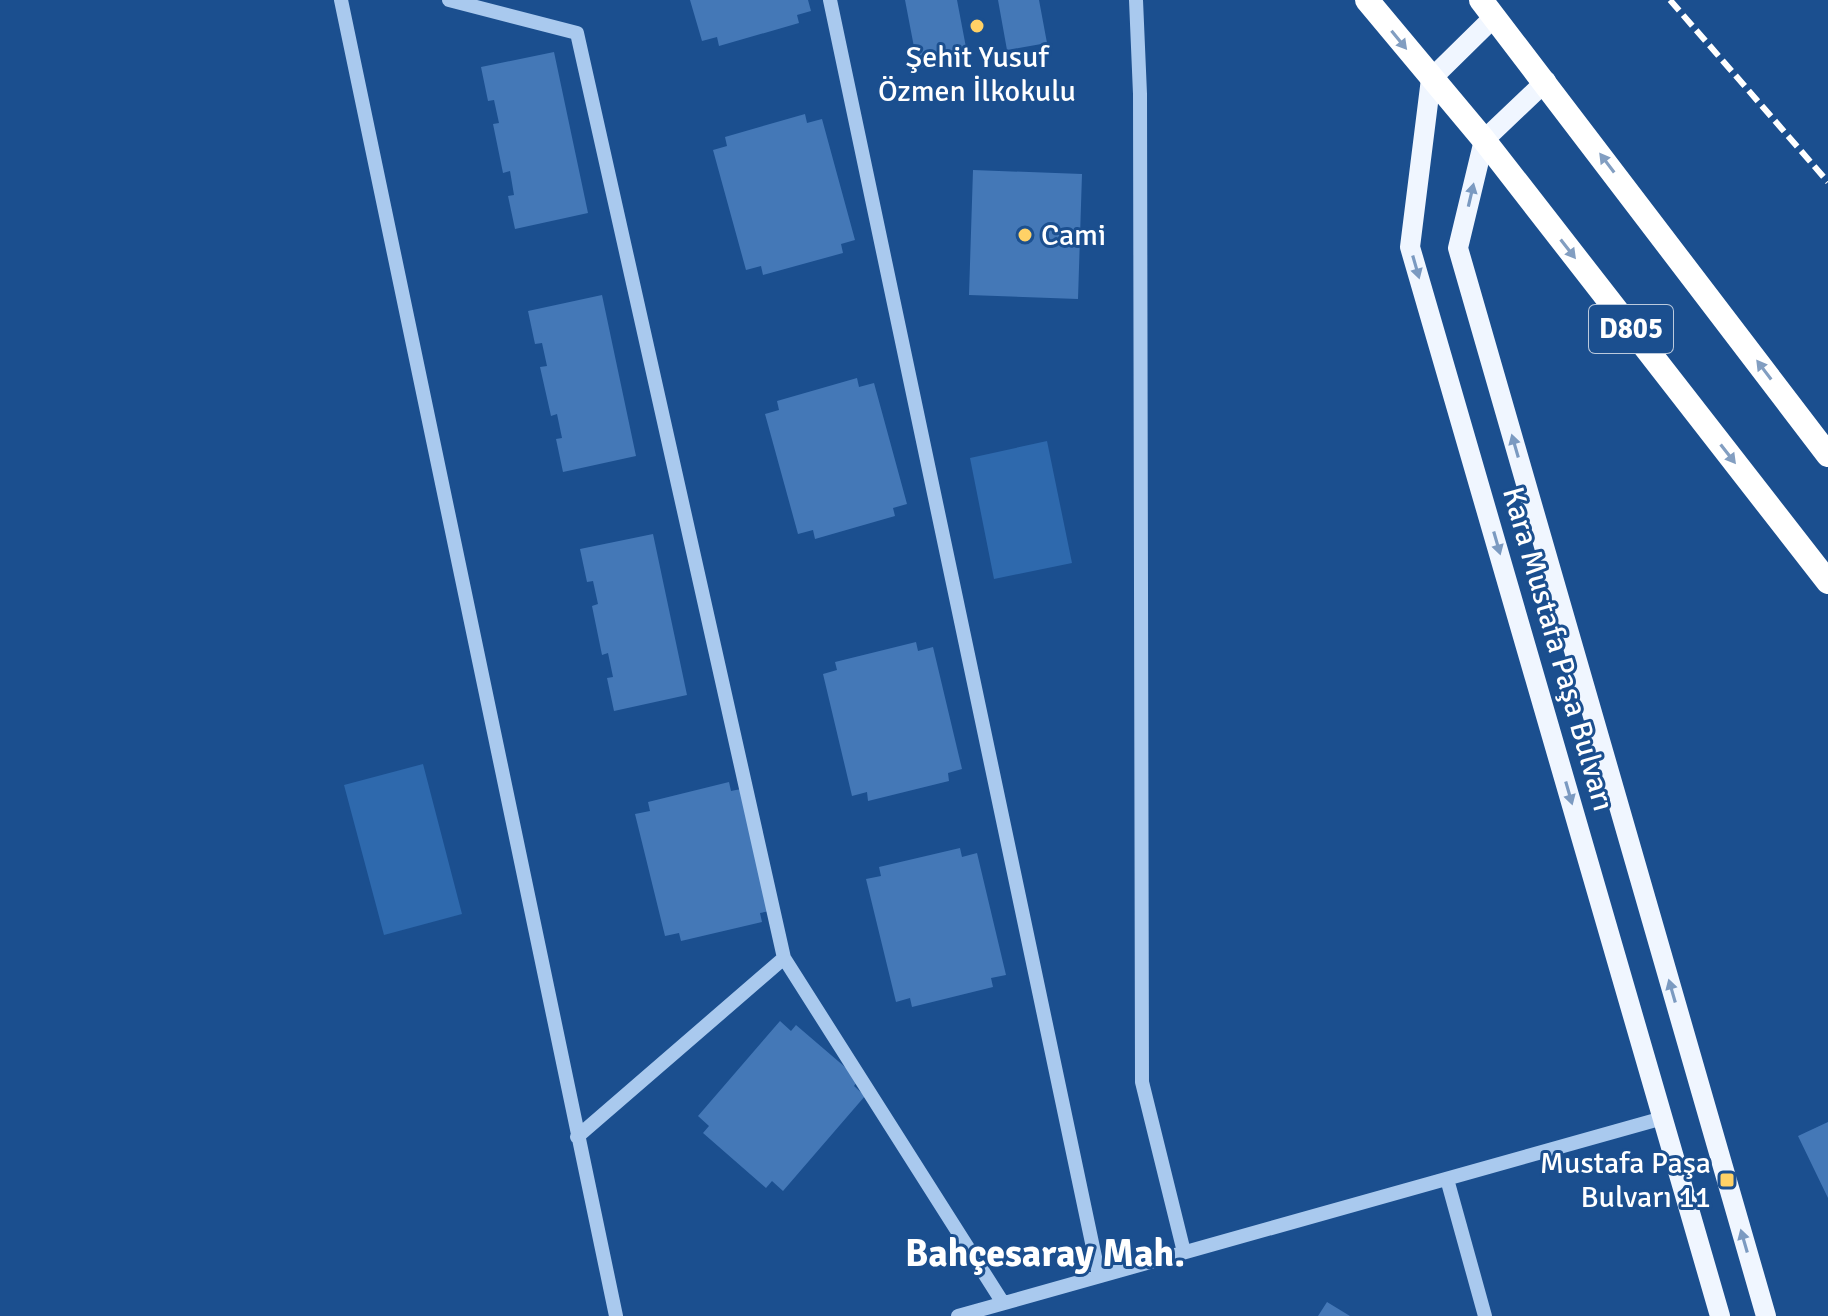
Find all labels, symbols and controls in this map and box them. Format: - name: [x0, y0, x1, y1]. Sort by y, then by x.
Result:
- marker: Şehit Yusuf Özmen İlkokulu: [968, 17, 986, 35]
- one-way arrow: [1390, 29, 1407, 49]
- place label: Şehit Yusuf Özmen İlkokulu: [878, 39, 1076, 110]
- one-way arrow: [1600, 152, 1616, 173]
- one-way arrow: [1465, 182, 1478, 207]
- place label: Cami: [1041, 217, 1106, 254]
- marker: Cami: [1016, 226, 1034, 244]
- one-way arrow: [1560, 239, 1576, 259]
- one-way arrow: [1410, 255, 1423, 279]
- road number: D805: [1589, 305, 1673, 353]
- one-way arrow: [1757, 360, 1773, 380]
- one-way arrow: [1508, 433, 1521, 457]
- one-way arrow: [1720, 444, 1736, 464]
- street label: Kara Mustafa Paşa Bulvarı: [1494, 483, 1622, 815]
- one-way arrow: [1491, 532, 1504, 556]
- one-way arrow: [1563, 782, 1576, 806]
- one-way arrow: [1665, 979, 1678, 1003]
- place label: Mustafa Paşa Bulvarı 11: [1540, 1145, 1711, 1216]
- marker: Mustafa Paşa Bulvarı 11: [1718, 1171, 1736, 1189]
- one-way arrow: [1738, 1229, 1750, 1254]
- district label: Bahçesaray Mah.: [905, 1230, 1185, 1277]

